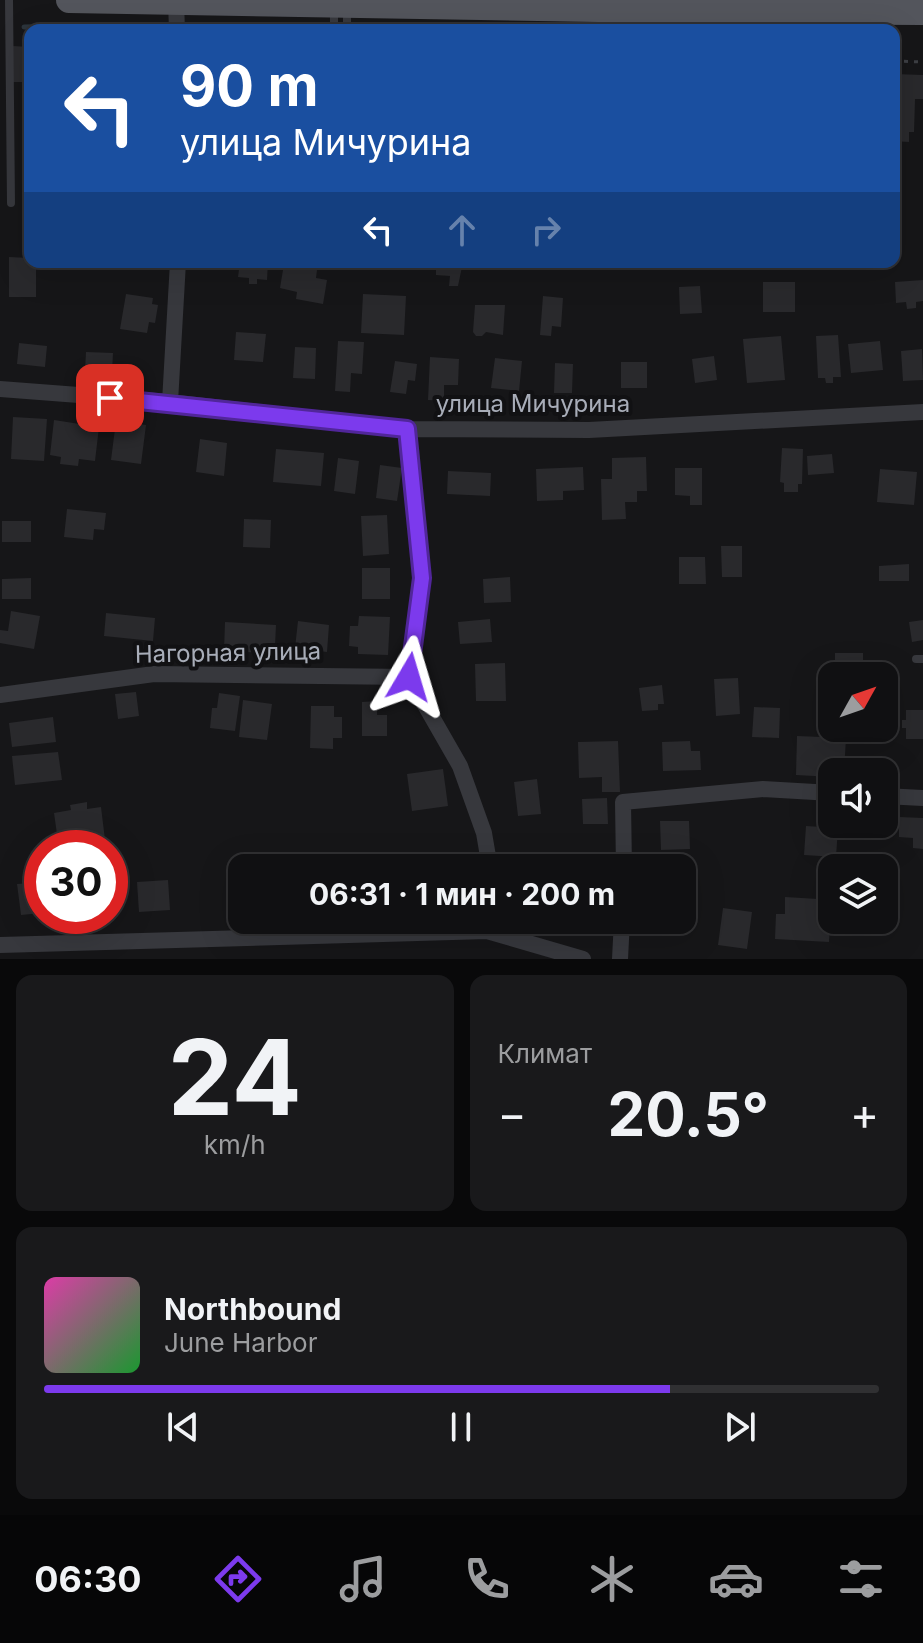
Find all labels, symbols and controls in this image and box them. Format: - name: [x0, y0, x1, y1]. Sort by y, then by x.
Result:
- text: 90 m: [180, 52, 319, 120]
- icon: left: [48, 56, 152, 160]
- text: улица Мичурина: [180, 120, 472, 164]
- icon: left: [356, 208, 400, 252]
- icon: ahead: [440, 208, 484, 252]
- icon: right: [524, 208, 568, 252]
- pin: [76, 364, 144, 432]
- icon: arrive: [88, 376, 132, 420]
- street label: улица Мичурина: [436, 389, 630, 418]
- position arrow: [367, 635, 451, 719]
- street label: Нагорная улица: [135, 636, 321, 669]
- north arrow: [818, 662, 898, 742]
- map controls: [818, 662, 898, 934]
- button: sound: [818, 758, 898, 838]
- speed limit sign: 30: [24, 830, 128, 934]
- button: layers: [818, 854, 898, 934]
- text: 06:31 · 1 мин · 200 m: [309, 876, 615, 912]
- text: 24: [168, 1014, 302, 1140]
- text: Климат: [498, 1038, 592, 1069]
- text: 20.5°: [607, 1078, 769, 1150]
- text: −: [498, 1087, 527, 1141]
- text: +: [850, 1087, 879, 1141]
- text: km/h: [204, 1129, 266, 1160]
- text: Northbound: [164, 1291, 341, 1327]
- text: June Harbor: [164, 1327, 317, 1358]
- icon: previous: [161, 1405, 205, 1449]
- icon: pause: [439, 1405, 483, 1449]
- icon: next: [718, 1405, 762, 1449]
- icon: directions: [210, 1551, 266, 1607]
- icon: music: [335, 1551, 391, 1607]
- icon: phone: [459, 1551, 515, 1607]
- icon: climate: [584, 1551, 640, 1607]
- icon: car: [708, 1551, 764, 1607]
- icon: filters: [833, 1551, 889, 1607]
- text: 06:30: [34, 1557, 141, 1601]

